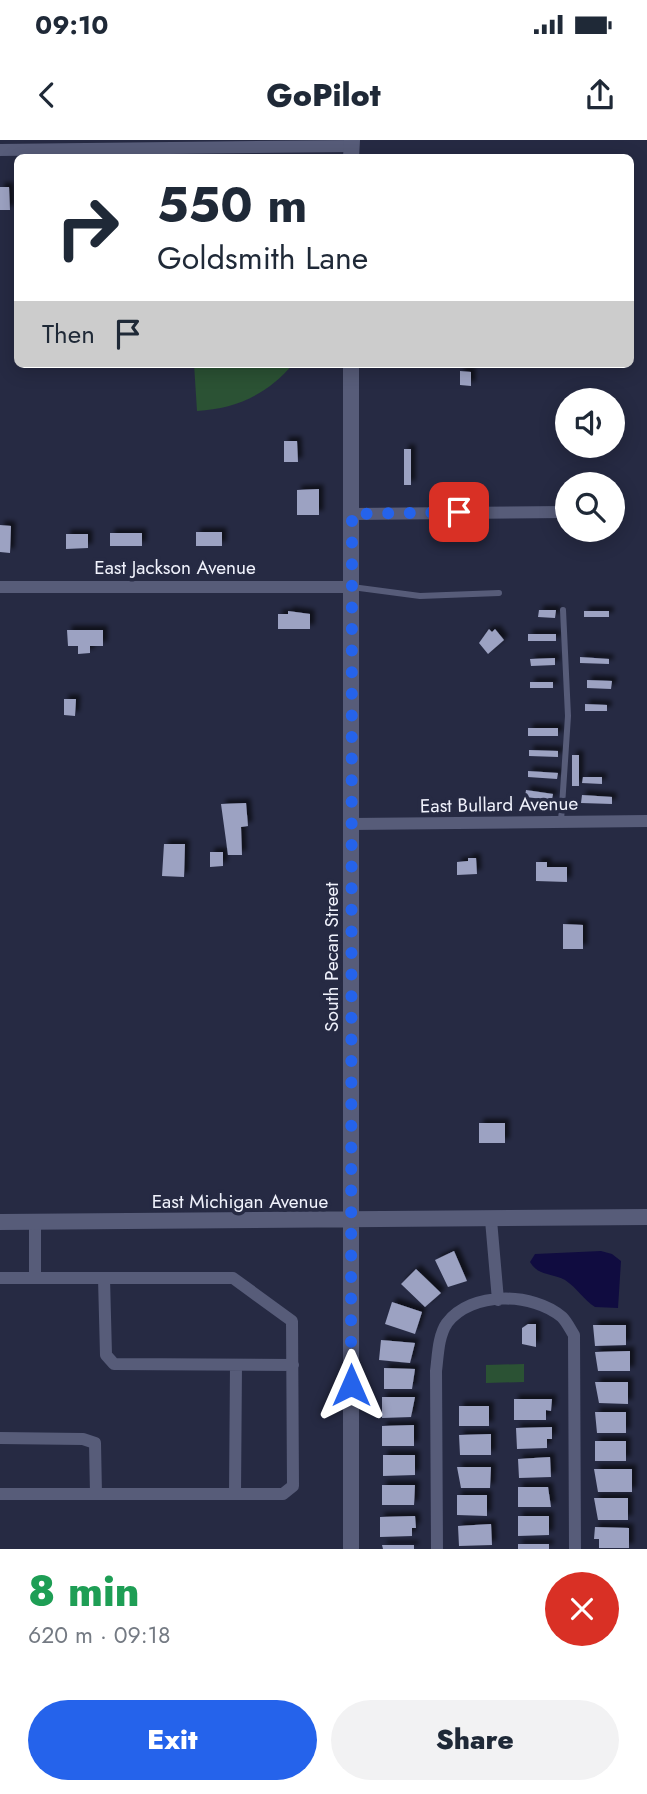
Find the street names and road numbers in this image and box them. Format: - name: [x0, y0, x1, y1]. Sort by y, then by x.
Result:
- street label: East Jackson Avenue: [94, 554, 256, 581]
- street label: East Bullard Avenue: [420, 790, 579, 819]
- street label: South Pecan Street: [318, 882, 345, 1032]
- street label: East Michigan Avenue: [152, 1188, 329, 1215]

